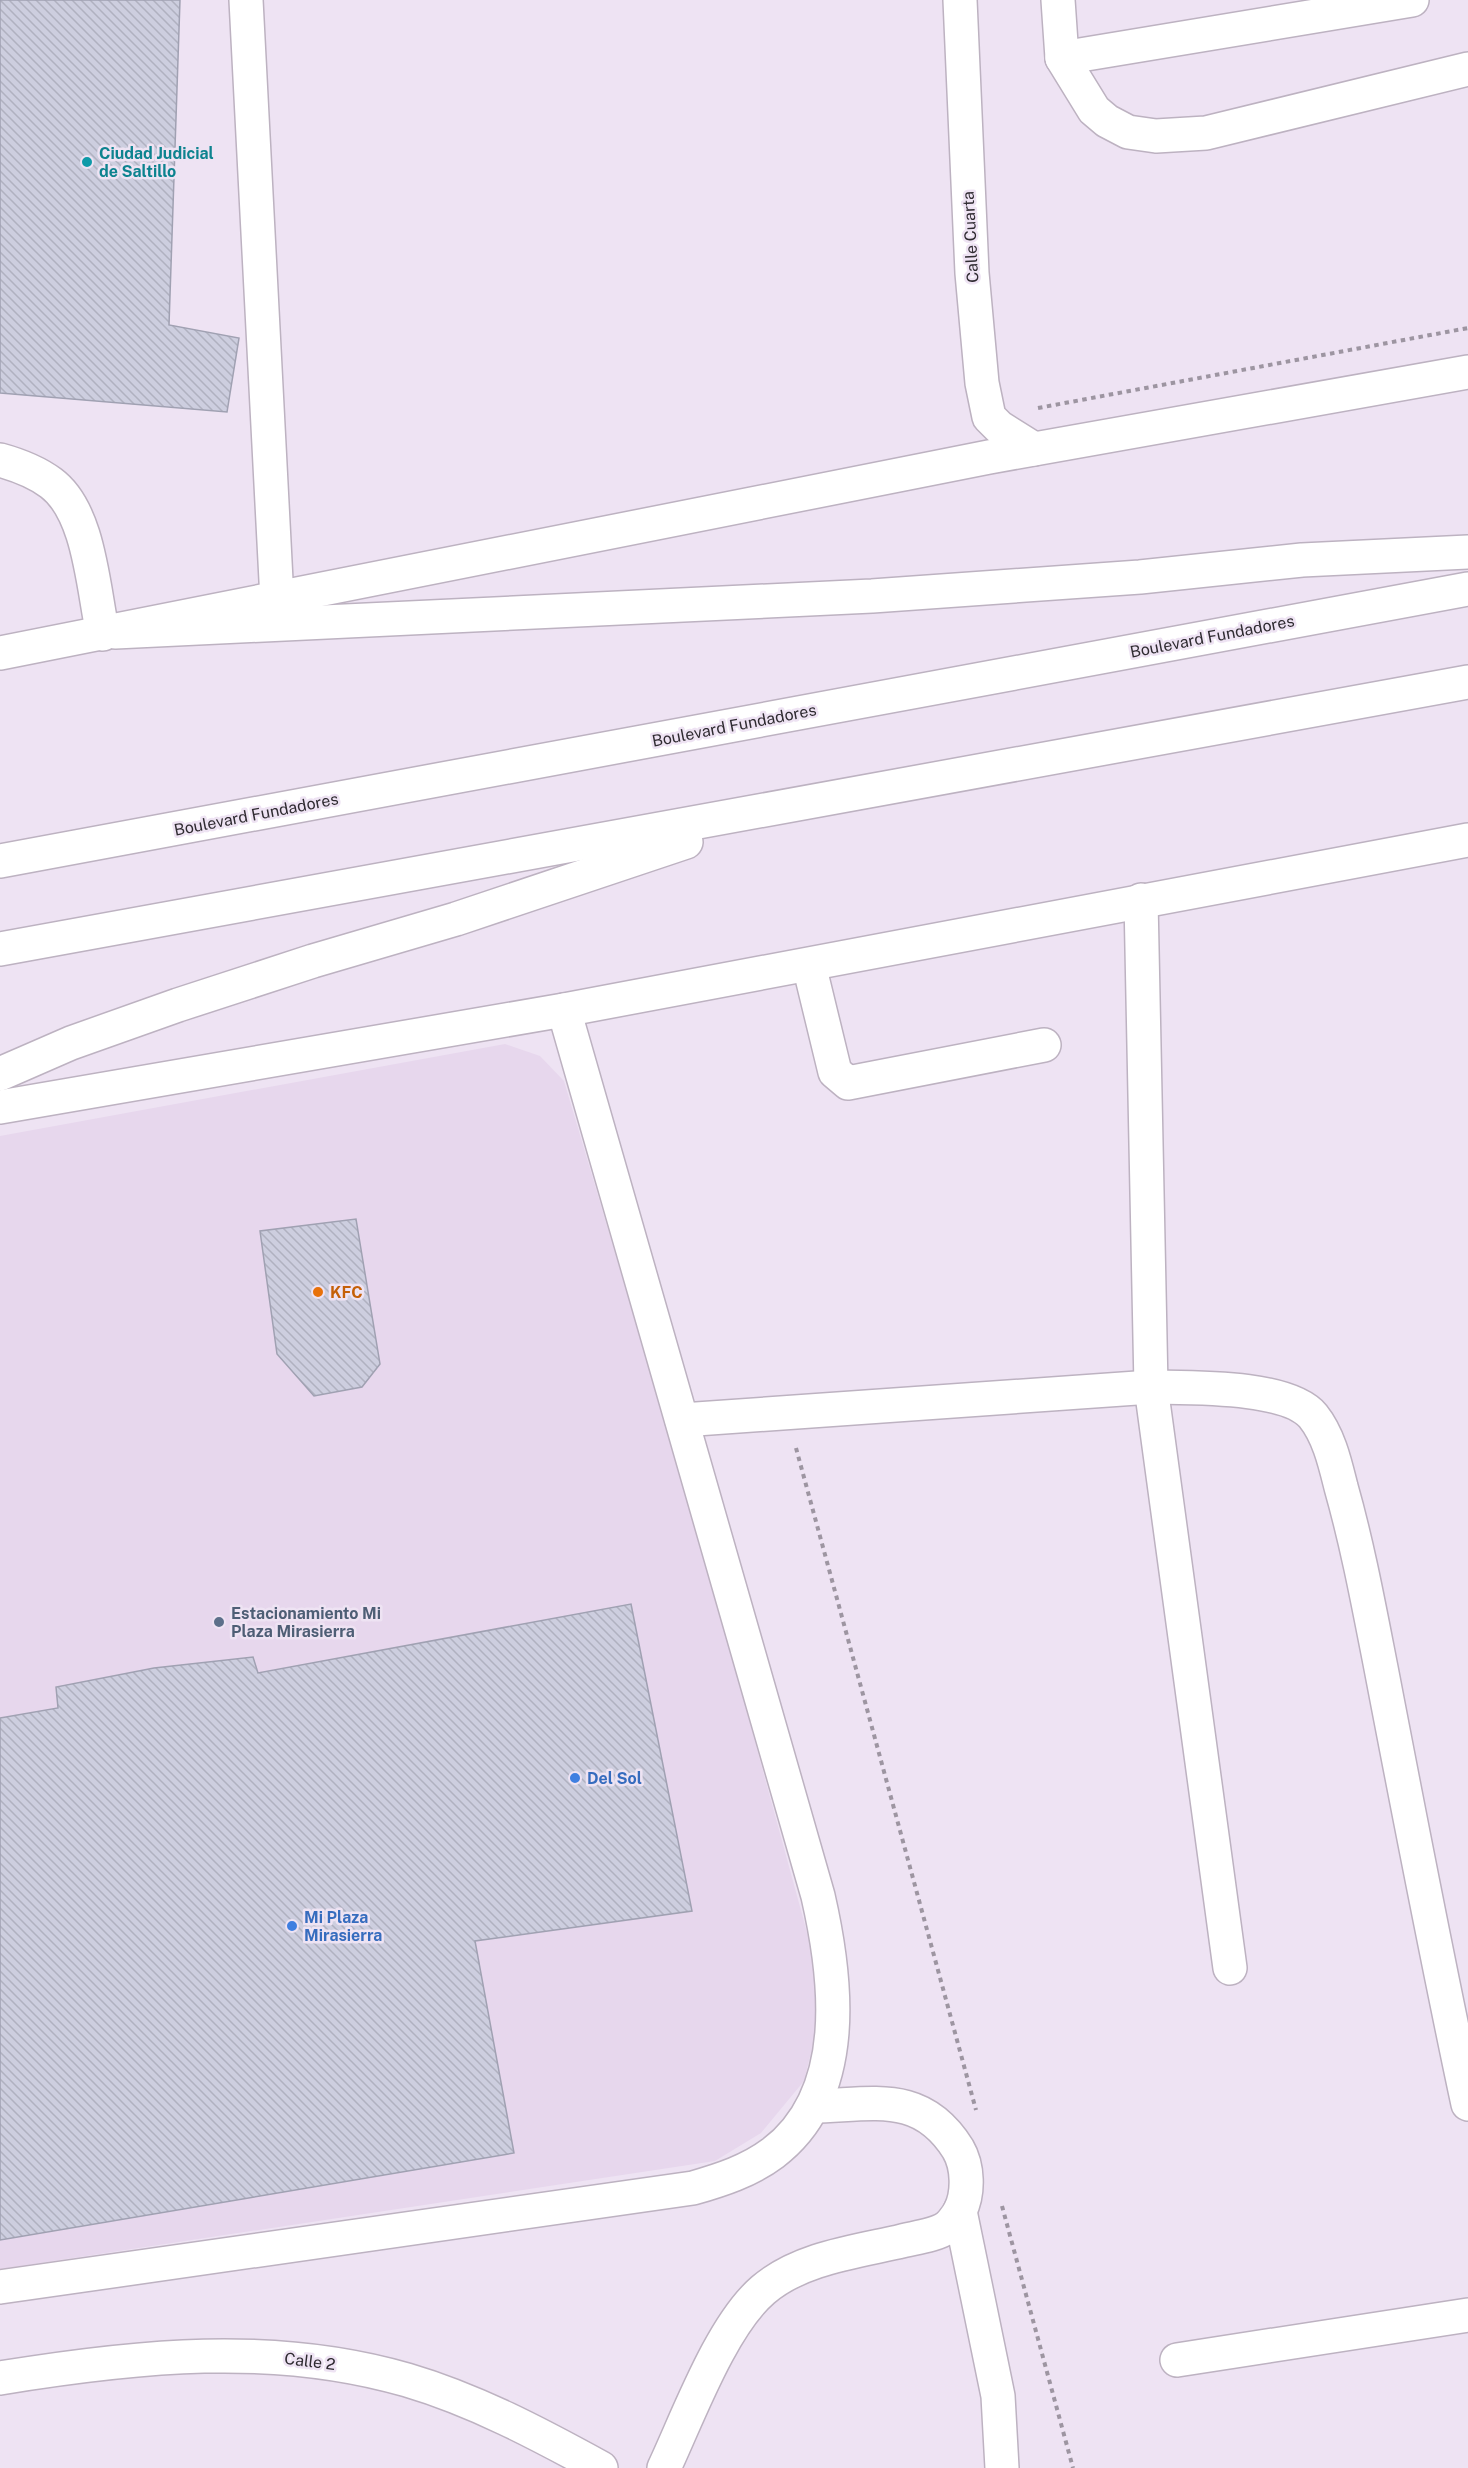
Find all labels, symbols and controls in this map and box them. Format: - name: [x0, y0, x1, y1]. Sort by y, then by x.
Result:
- place label: Ciudad Judicial de Saltillo: [99, 144, 214, 181]
- marker: Ciudad Judicial de Saltillo: [80, 155, 94, 169]
- street label: Calle Cuarta: [959, 191, 982, 283]
- street label: Boulevard Fundadores: [1128, 611, 1296, 662]
- street label: Boulevard Fundadores: [650, 700, 818, 751]
- street label: Boulevard Fundadores: [172, 789, 340, 840]
- place label: KFC: [330, 1283, 363, 1302]
- marker: KFC: [311, 1285, 325, 1299]
- place label: Estacionamiento Mi Plaza Mirasierra: [231, 1604, 381, 1641]
- marker: Estacionamiento Mi Plaza Mirasierra: [212, 1615, 226, 1629]
- place label: Del Sol: [587, 1769, 642, 1788]
- marker: Del Sol: [568, 1771, 582, 1785]
- place label: Mi Plaza Mirasierra: [304, 1908, 382, 1945]
- marker: Mi Plaza Mirasierra: [285, 1919, 299, 1933]
- street label: Calle 2: [283, 2349, 337, 2374]

